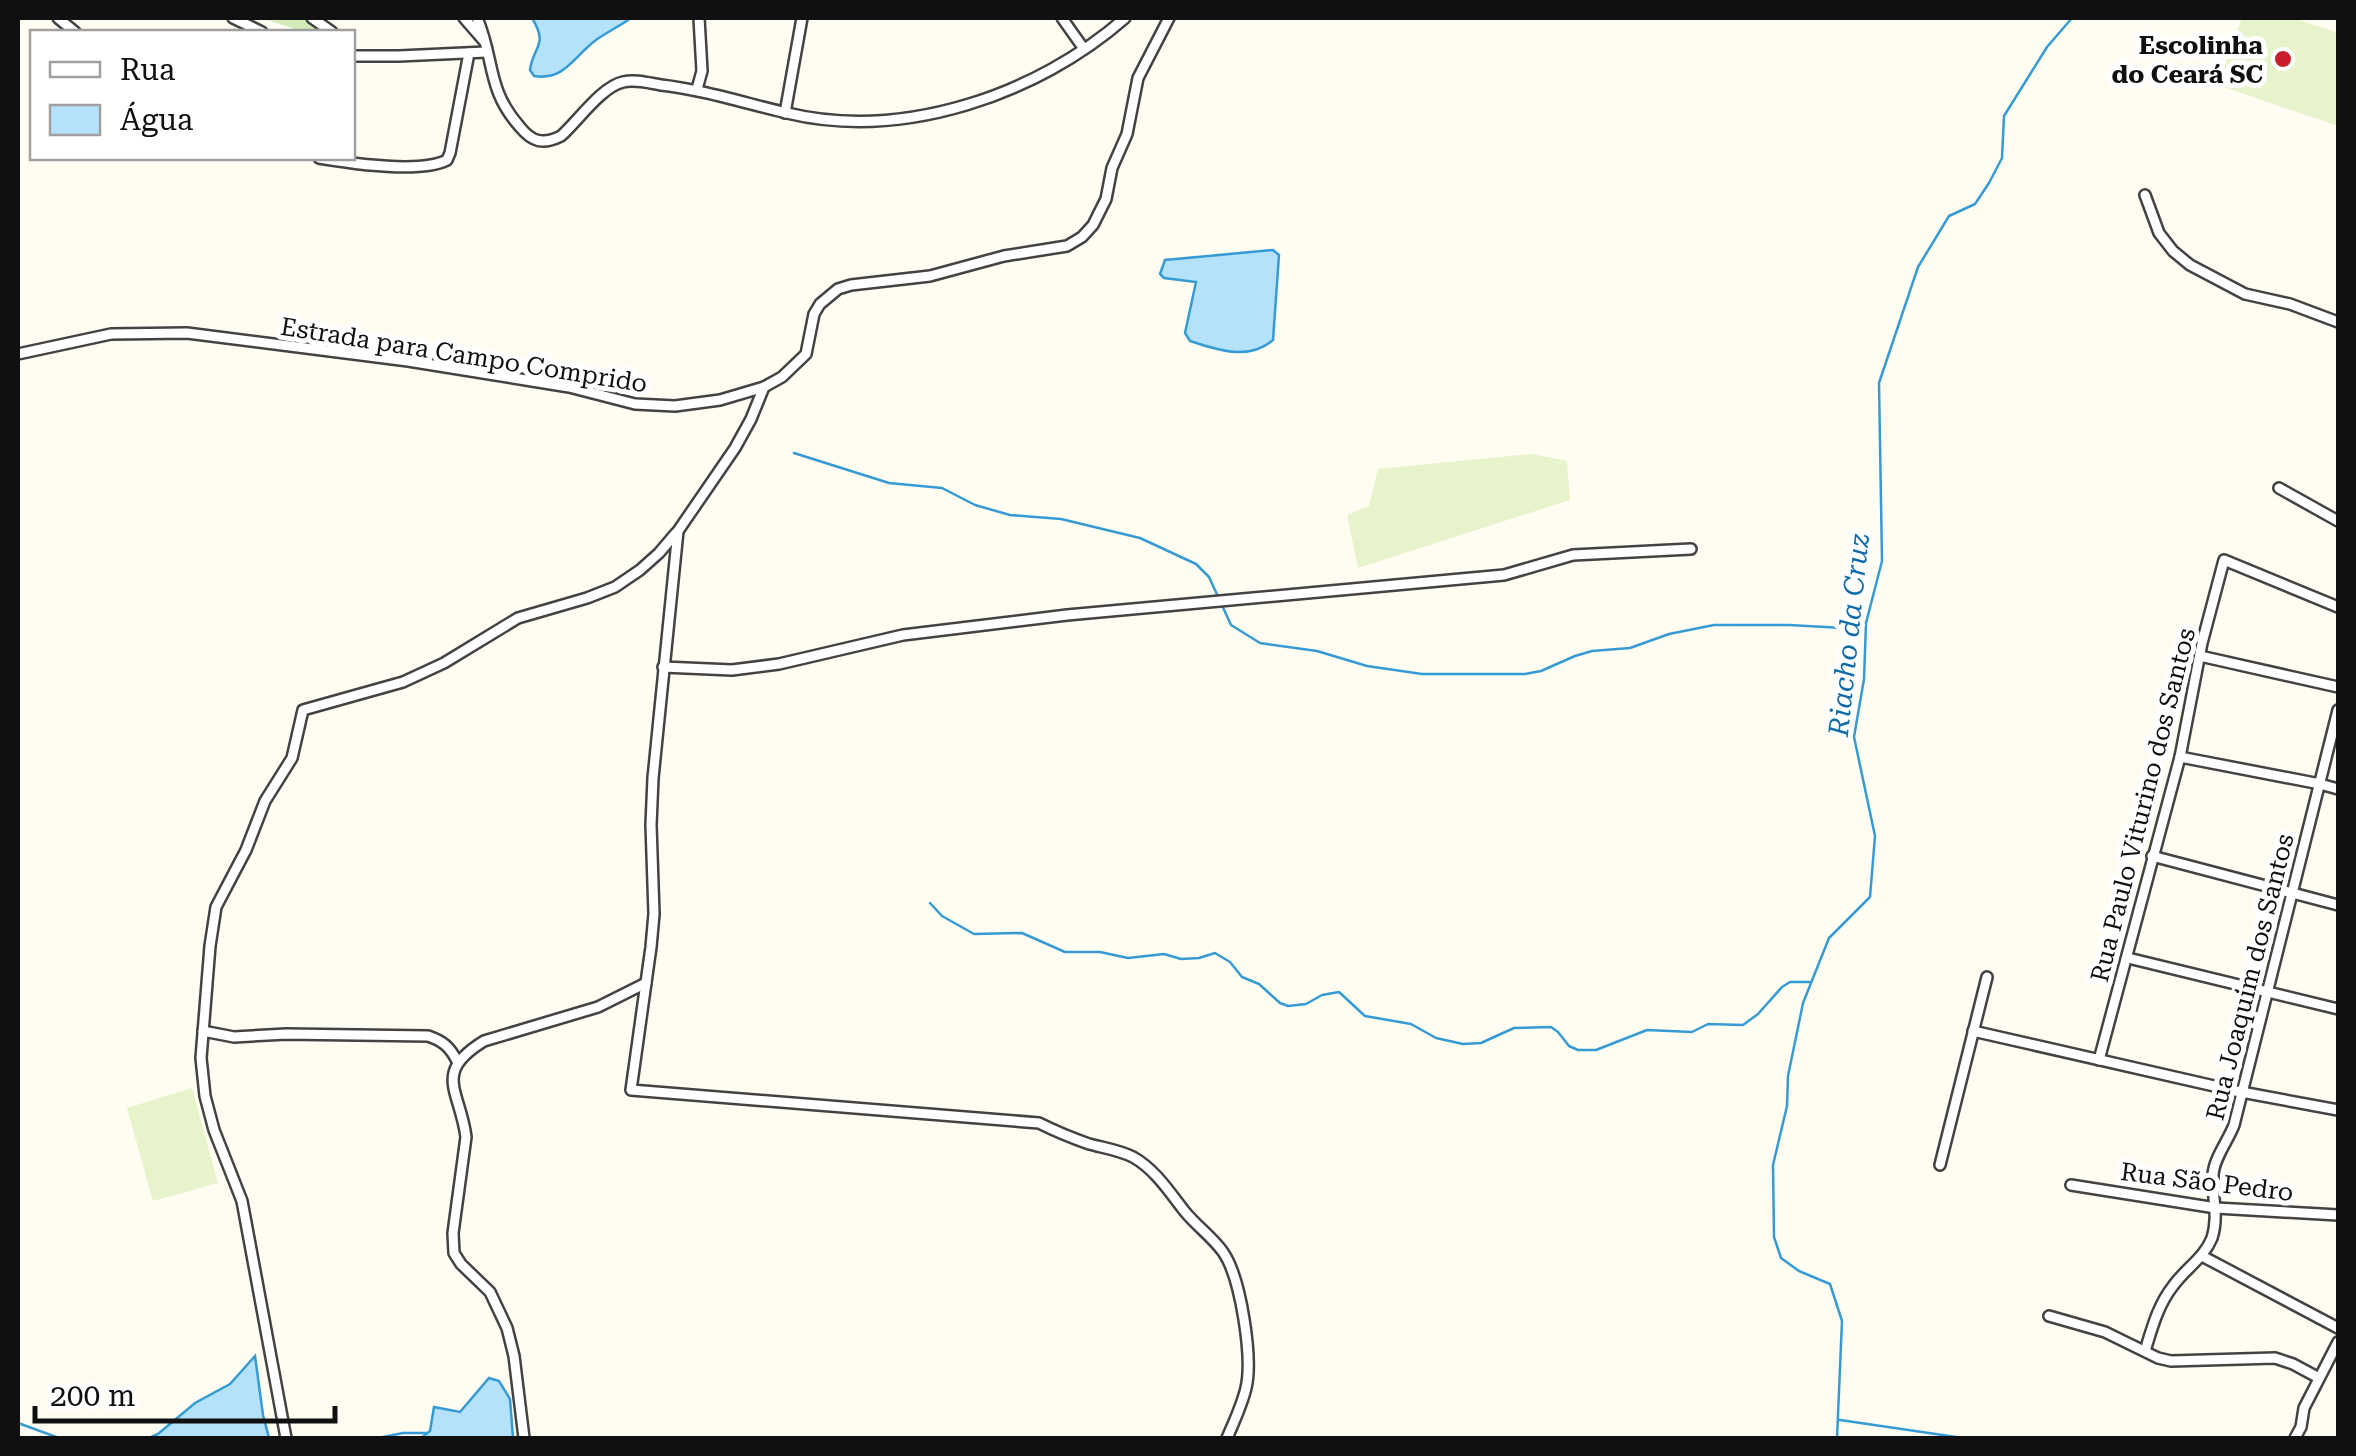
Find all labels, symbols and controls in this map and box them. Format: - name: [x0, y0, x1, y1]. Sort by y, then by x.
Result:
- legend: [30, 30, 355, 160]
- place label: Escolinha do Ceará SC: [2112, 31, 2263, 89]
- marker: Escolinha do Ceará SC: [2272, 48, 2294, 70]
- text: Rua: [120, 52, 175, 87]
- text: Água: [120, 101, 193, 137]
- street label: Estrada para Campo Comprido: [279, 312, 649, 398]
- water label: Riacho da Cruz: [1822, 532, 1876, 739]
- street label: Rua Paulo Viturino dos Santos: [2085, 625, 2201, 985]
- street label: Rua Joaquim dos Santos: [2200, 831, 2300, 1123]
- street label: Rua São Pedro: [2119, 1157, 2295, 1207]
- scale bar: [35, 1361, 335, 1423]
- text: 200 m: [50, 1378, 135, 1413]

